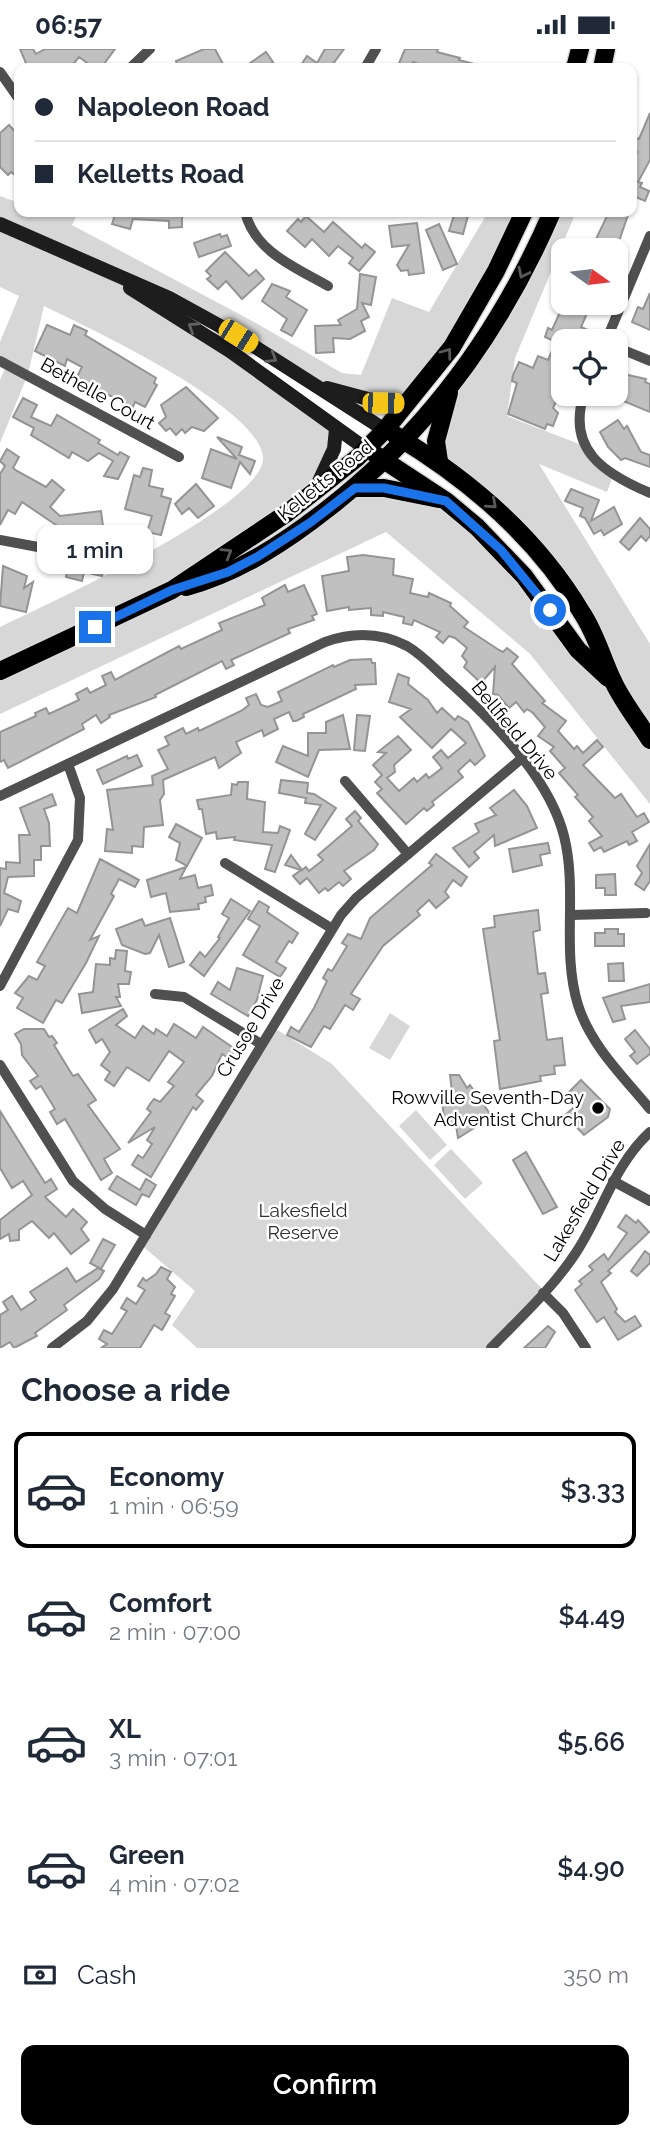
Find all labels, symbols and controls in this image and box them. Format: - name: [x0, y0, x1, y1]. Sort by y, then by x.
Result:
- text: 06:57: [35, 10, 102, 40]
- text: Napoleon Road: [77, 92, 270, 122]
- text: Kelletts Road: [77, 159, 244, 189]
- north arrow: [551, 238, 628, 315]
- map controls: [551, 238, 628, 406]
- one-way arrow: [517, 266, 531, 278]
- car: [215, 316, 262, 356]
- one-way arrow: [187, 322, 200, 335]
- button: locate: [551, 329, 628, 406]
- one-way arrow: [439, 348, 451, 361]
- one-way arrow: [265, 349, 278, 362]
- street label: Bethelle Court: [37, 353, 160, 434]
- car: [362, 392, 405, 414]
- street label: Kelletts Road: [273, 435, 377, 525]
- one-way arrow: [483, 496, 496, 509]
- callout: 1 min: [37, 525, 153, 575]
- text: 1 min: [66, 536, 124, 563]
- one-way arrow: [219, 548, 232, 561]
- route start: [534, 594, 566, 626]
- route end: [79, 611, 111, 643]
- street label: Bellfield Drive: [467, 676, 563, 784]
- street label: Crusoe Drive: [212, 973, 288, 1081]
- place label: Rowville Seventh-Day Adventist Church: [391, 1086, 584, 1130]
- marker: Rowville Seventh-Day Adventist Church: [590, 1100, 606, 1116]
- street label: Lakesfield Drive: [539, 1135, 629, 1265]
- park label: Lakesfield Reserve: [258, 1199, 348, 1243]
- text: Choose a ride: [21, 1371, 230, 1408]
- icon: car: [25, 1459, 88, 1522]
- text: Economy: [109, 1462, 224, 1492]
- text: $3.33: [560, 1475, 625, 1505]
- text: 1 min · 06:59: [109, 1492, 239, 1519]
- icon: car: [25, 1585, 88, 1648]
- text: Comfort: [109, 1588, 212, 1618]
- text: $4.49: [558, 1601, 625, 1631]
- text: 2 min · 07:00: [109, 1618, 241, 1645]
- icon: car: [25, 1711, 88, 1774]
- text: XL: [109, 1714, 141, 1744]
- text: $5.66: [557, 1727, 625, 1757]
- text: 3 min · 07:01: [109, 1744, 237, 1771]
- icon: car: [25, 1837, 88, 1900]
- text: Green: [109, 1840, 185, 1870]
- text: $4.90: [557, 1853, 625, 1883]
- text: 4 min · 07:02: [109, 1870, 240, 1897]
- icon: cash: [21, 1956, 59, 1994]
- text: Cash: [77, 1960, 137, 1990]
- text: 350 m: [563, 1961, 629, 1988]
- button: Confirm: [21, 2045, 629, 2125]

